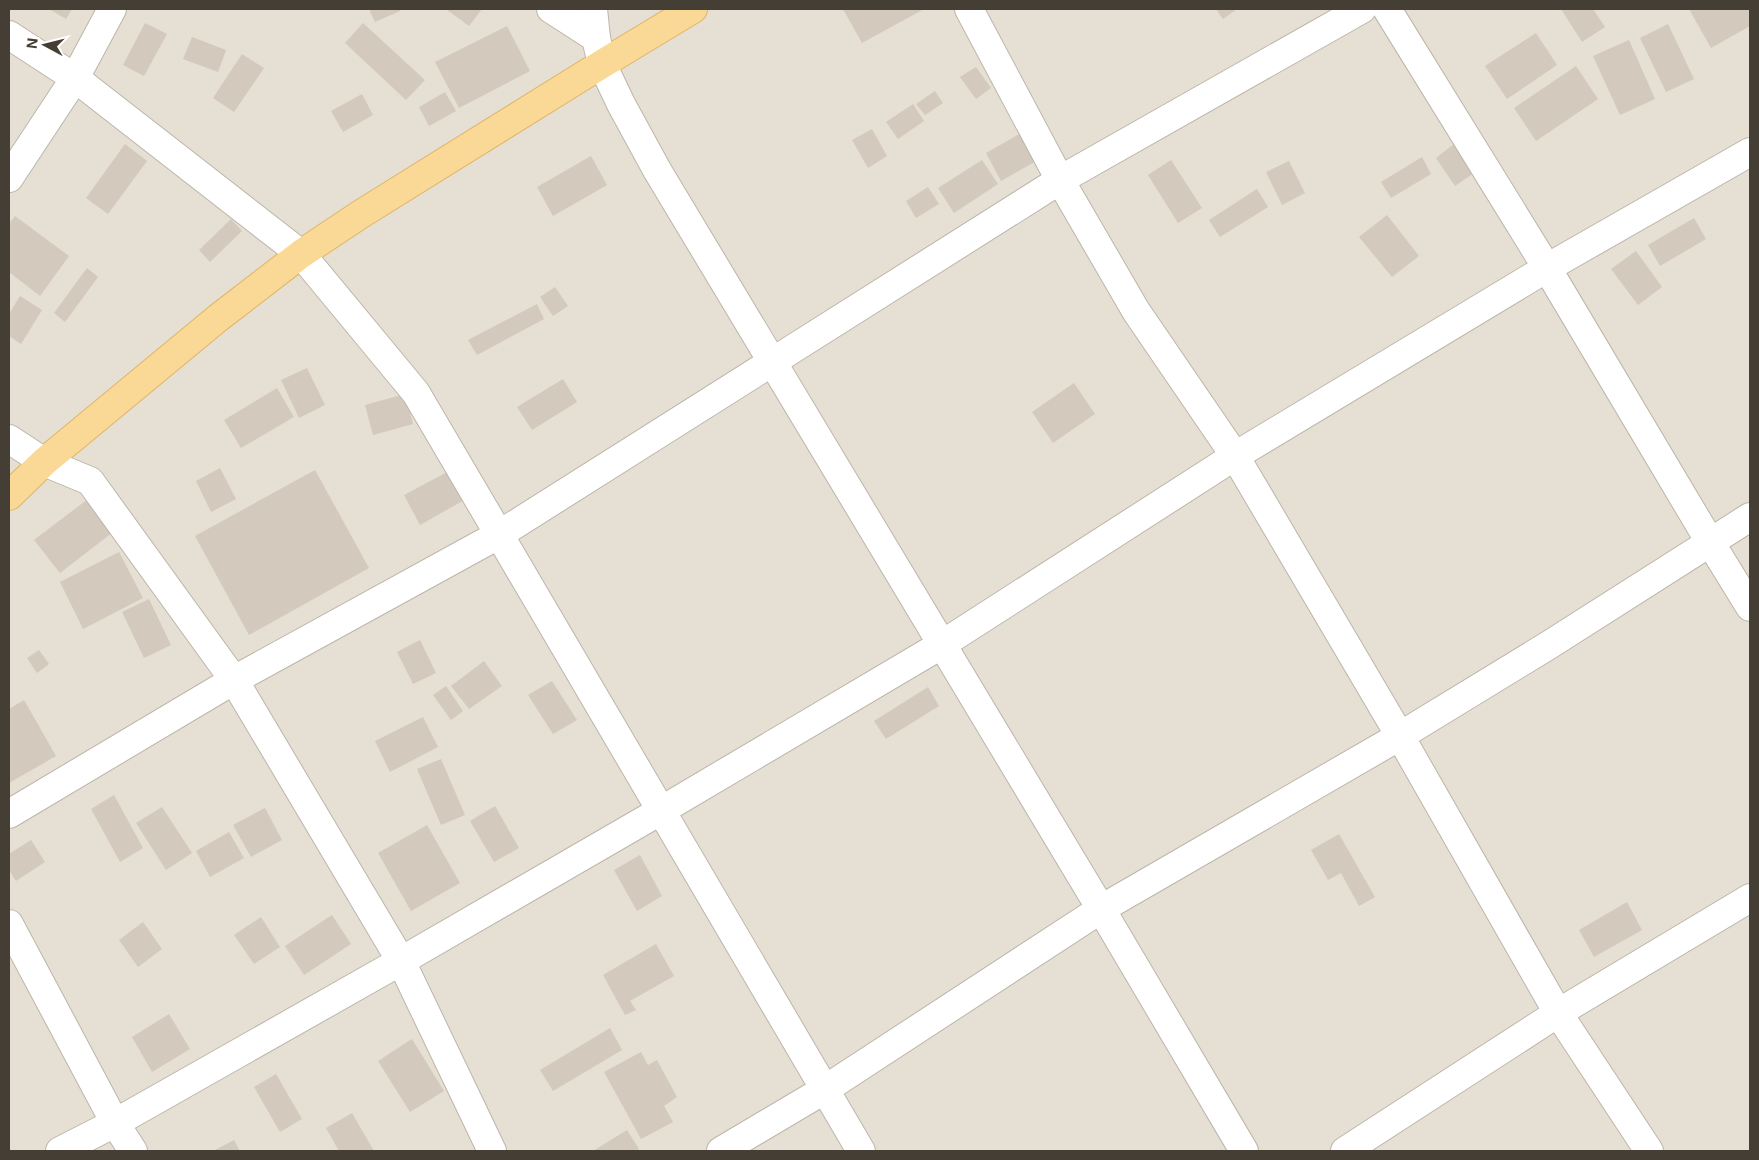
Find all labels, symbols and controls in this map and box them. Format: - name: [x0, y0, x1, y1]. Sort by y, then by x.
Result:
- north arrow: [20, 20, 70, 70]
- text: N: [23, 37, 41, 50]

